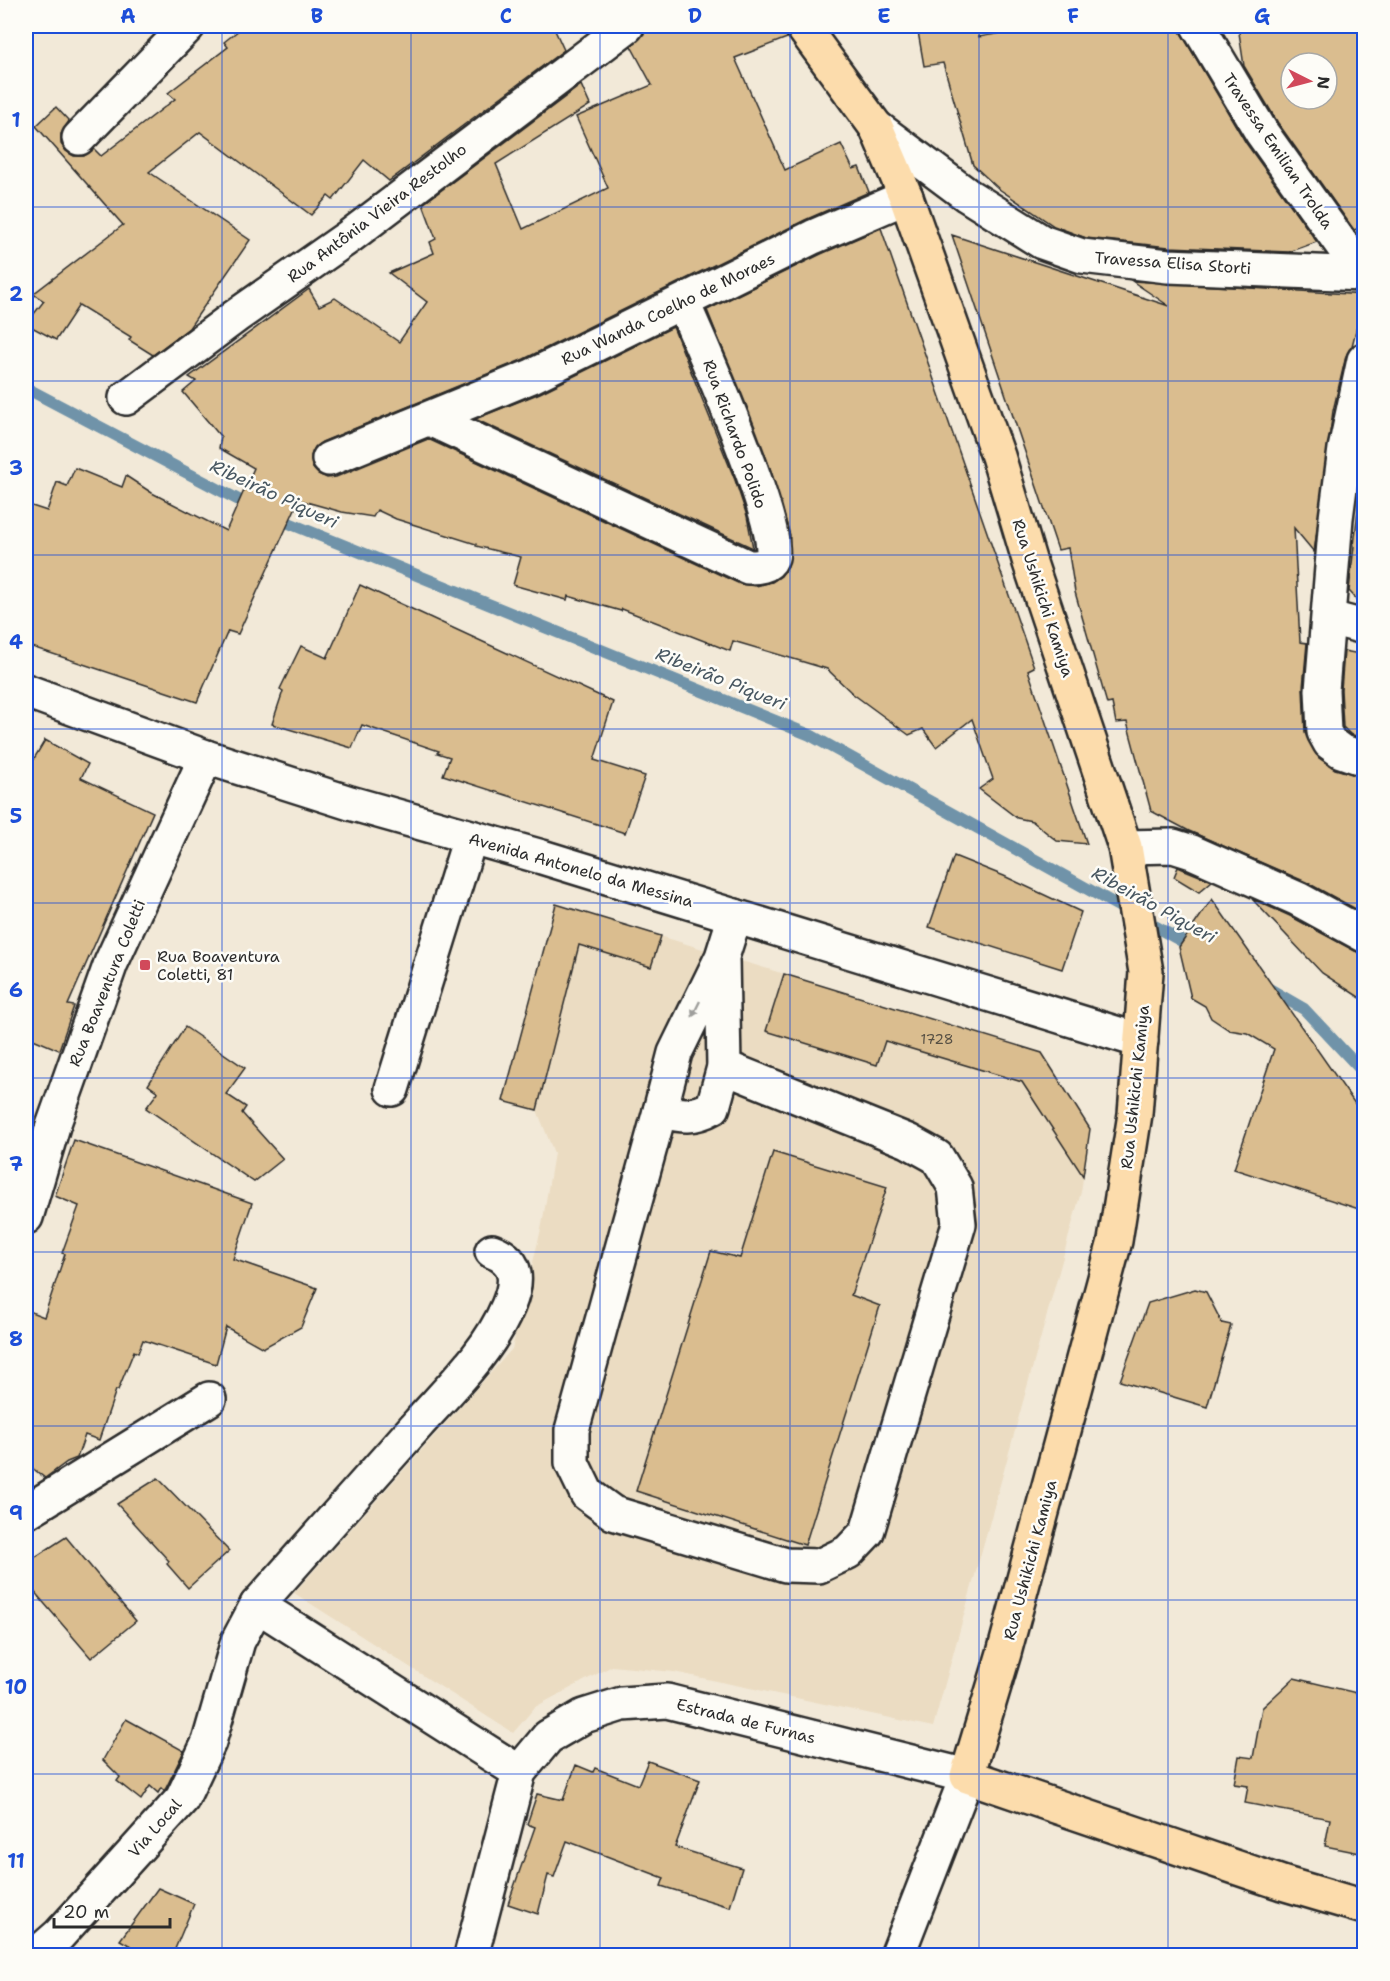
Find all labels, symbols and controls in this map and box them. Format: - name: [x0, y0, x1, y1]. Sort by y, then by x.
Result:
- text: A: [120, 3, 136, 29]
- text: B: [311, 3, 323, 29]
- text: C: [500, 3, 512, 29]
- text: D: [688, 3, 702, 29]
- text: E: [877, 3, 891, 29]
- text: F: [1067, 3, 1079, 29]
- text: G: [1254, 3, 1270, 29]
- north arrow: [1279, 51, 1339, 111]
- street label: Travessa Emilian Trolda: [1218, 69, 1338, 233]
- text: N: [1312, 75, 1335, 90]
- text: 1: [11, 107, 21, 133]
- street label: Rua Antônia Vieira Restolho: [283, 139, 471, 287]
- street label: Travessa Elisa Storti: [1094, 247, 1252, 279]
- street label: Rua Wanda Coelho de Moraes: [558, 248, 778, 370]
- text: 2: [9, 281, 23, 307]
- street label: Rua Richardo Polido: [698, 357, 772, 511]
- water label: Ribeirão Piqueri: [206, 454, 343, 535]
- text: 3: [9, 455, 23, 481]
- street label: Rua Ushikichi Kamiya: [1008, 516, 1078, 680]
- text: 4: [9, 629, 23, 655]
- water label: Ribeirão Piqueri: [652, 642, 791, 716]
- text: 5: [10, 803, 22, 829]
- street label: Avenida Antonelo da Messina: [466, 828, 696, 912]
- water label: Ribeirão Piqueri: [1088, 861, 1221, 950]
- street label: Rua Boaventura Coletti: [64, 896, 150, 1070]
- place label: Rua Boaventura Coletti, 81: [157, 946, 280, 985]
- marker: Rua Boaventura Coletti, 81: [138, 958, 152, 972]
- text: 6: [9, 977, 23, 1003]
- one-way arrow: [691, 1001, 701, 1018]
- street label: Rua Ushikichi Kamiya: [1116, 1004, 1154, 1170]
- house number: 1728: [921, 1030, 953, 1048]
- text: 7: [9, 1151, 23, 1177]
- text: 8: [9, 1326, 23, 1352]
- street label: Rua Ushikichi Kamiya: [999, 1478, 1062, 1642]
- text: 9: [9, 1500, 23, 1526]
- text: 10: [5, 1674, 27, 1700]
- street label: Estrada de Furnas: [674, 1694, 818, 1748]
- street label: Via Local: [124, 1794, 186, 1862]
- text: 11: [7, 1848, 25, 1874]
- scale bar: [54, 1891, 170, 1929]
- text: 20 m: [63, 1900, 109, 1924]

